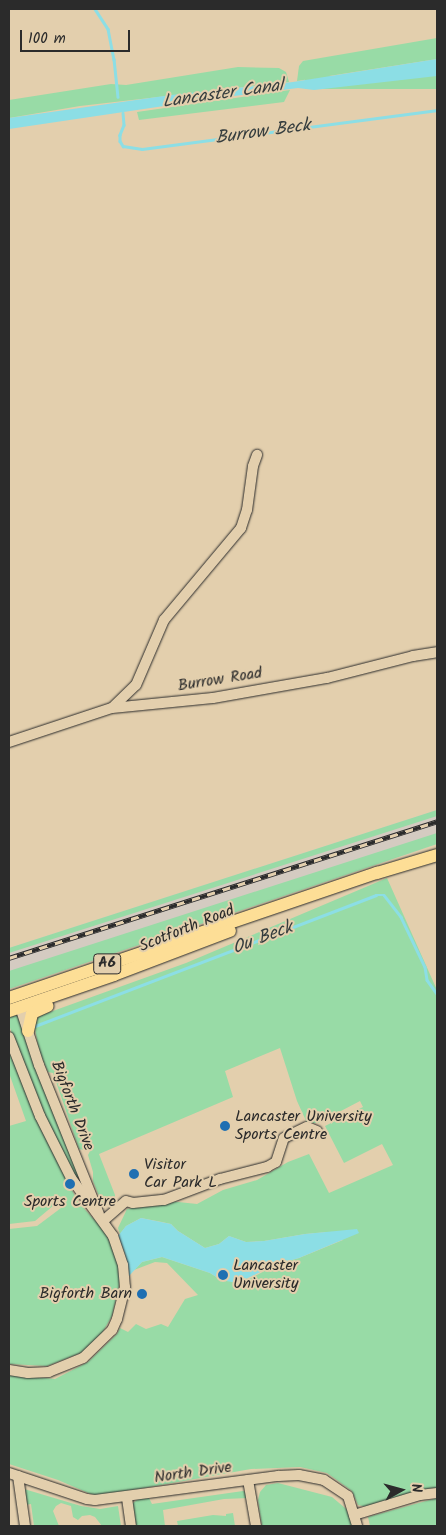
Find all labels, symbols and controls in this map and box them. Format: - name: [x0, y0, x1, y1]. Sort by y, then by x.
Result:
- scale bar: [22, 20, 132, 52]
- text: 100 m: [28, 27, 66, 51]
- water label: Lancaster Canal: [161, 76, 285, 114]
- water label: Burrow Beck: [214, 116, 312, 150]
- street label: Burrow Road: [177, 664, 263, 696]
- street label: Scotforth Road: [137, 901, 237, 957]
- water label: Ou Beck: [230, 918, 296, 960]
- road number: A6: [92, 952, 122, 976]
- street label: Bigforth Drive: [46, 1058, 98, 1154]
- place label: Lancaster University Sports Centre: [235, 1107, 372, 1145]
- marker: Lancaster University Sports Centre: [219, 1120, 231, 1132]
- place label: Visitor Car Park L: [144, 1155, 217, 1193]
- marker: Visitor Car Park L: [128, 1168, 140, 1180]
- marker: Sports Centre: [64, 1178, 76, 1190]
- place label: Sports Centre: [24, 1192, 116, 1212]
- place label: Lancaster University: [233, 1256, 298, 1294]
- marker: Lancaster University: [217, 1269, 229, 1281]
- place label: Bigforth Barn: [39, 1284, 132, 1304]
- marker: Bigforth Barn: [136, 1288, 148, 1300]
- street label: North Drive: [153, 1458, 233, 1488]
- north arrow: [376, 1465, 426, 1515]
- text: N: [404, 1482, 427, 1494]

